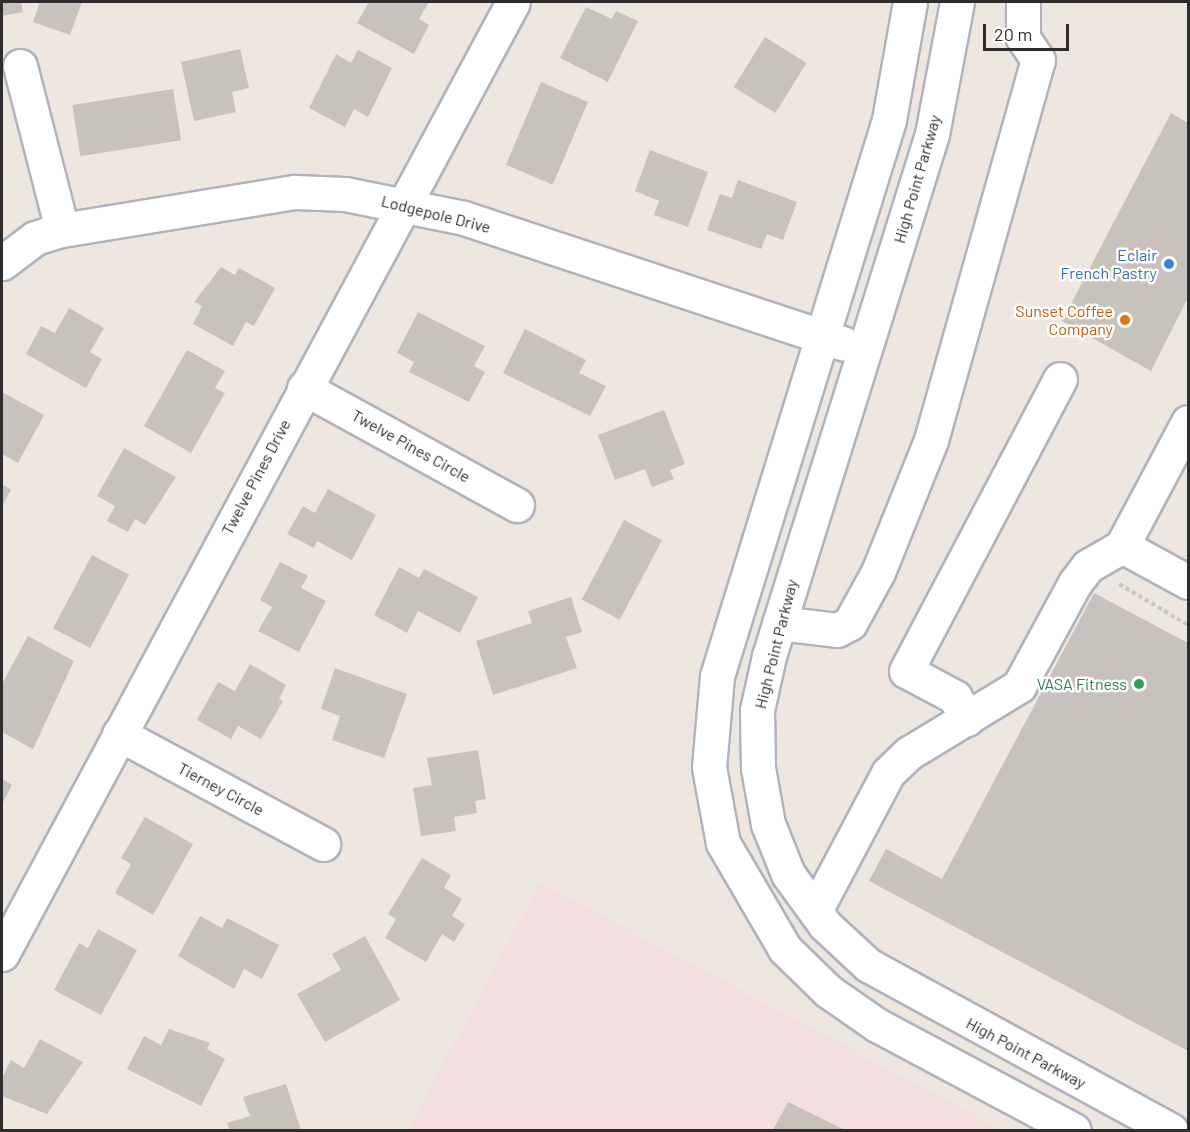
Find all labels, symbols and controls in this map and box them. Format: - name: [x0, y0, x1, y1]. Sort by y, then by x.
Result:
- scale bar: [986, 12, 1072, 50]
- text: 20 m: [994, 23, 1032, 45]
- street label: High Point Parkway: [889, 113, 945, 245]
- street label: Lodgepole Drive: [379, 191, 493, 237]
- place label: Eclair French Pastry: [1060, 245, 1157, 283]
- marker: Eclair French Pastry: [1162, 257, 1176, 271]
- place label: Sunset Coffee Company: [1015, 301, 1113, 339]
- marker: Sunset Coffee Company: [1118, 313, 1132, 327]
- street label: Twelve Pines Circle: [348, 405, 474, 487]
- street label: Twelve Pines Drive: [217, 416, 295, 538]
- street label: High Point Parkway: [751, 577, 801, 711]
- place label: VASA Fitness: [1037, 674, 1127, 694]
- marker: VASA Fitness: [1132, 677, 1146, 691]
- street label: Tierney Circle: [175, 758, 267, 820]
- street label: High Point Parkway: [963, 1013, 1089, 1093]

